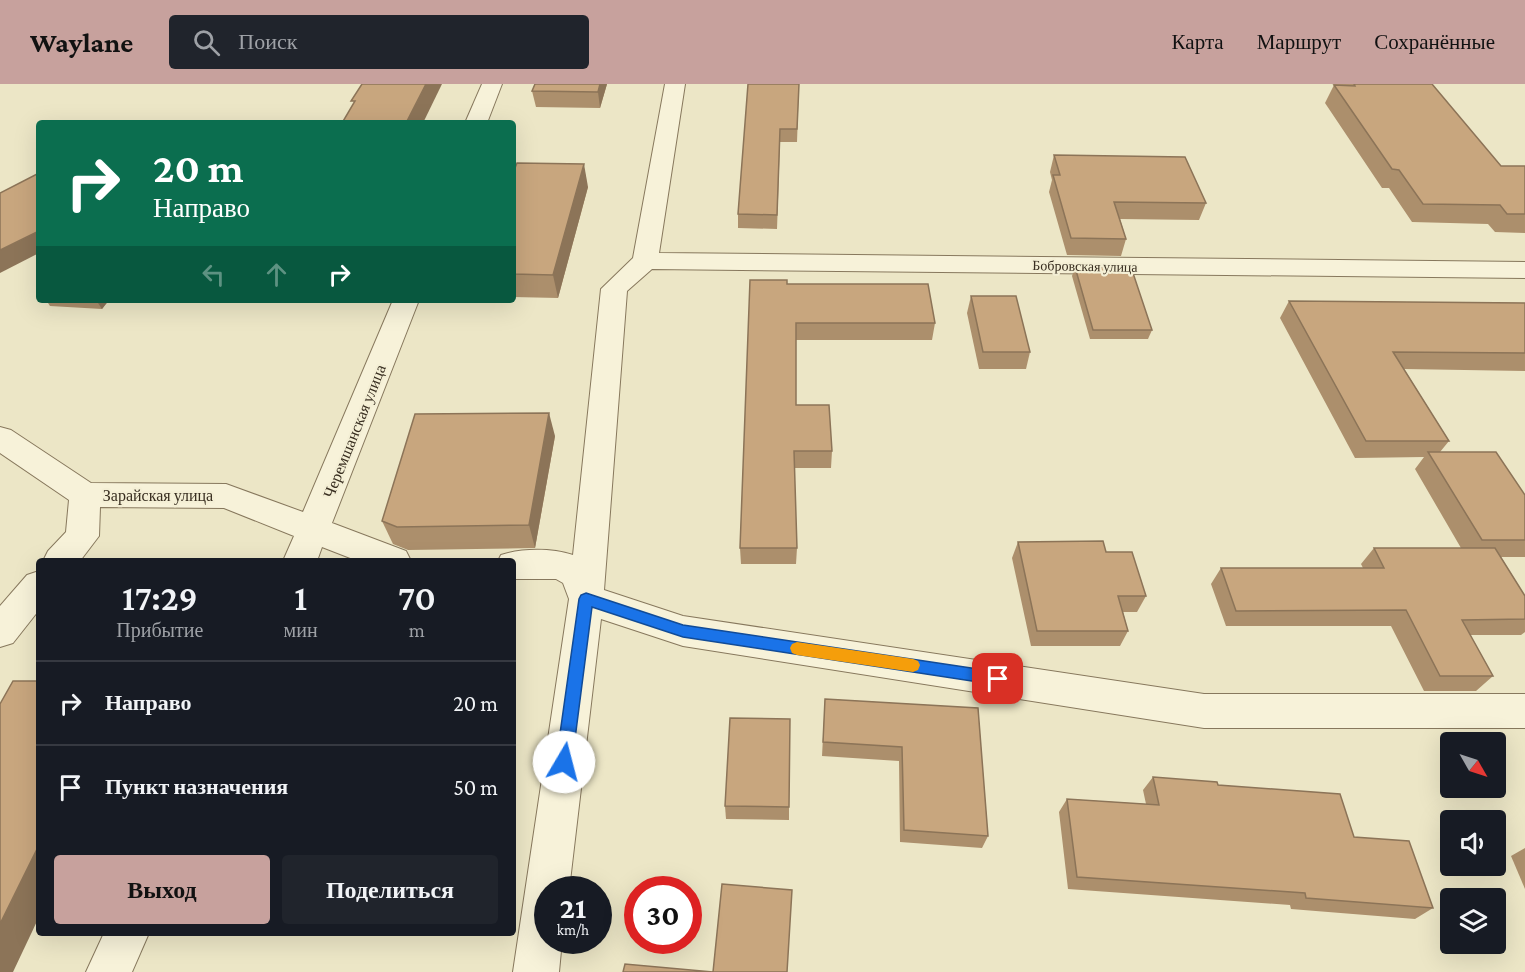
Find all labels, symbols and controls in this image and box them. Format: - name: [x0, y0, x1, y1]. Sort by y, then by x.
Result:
- search box: [169, 15, 589, 69]
- icon: search: [190, 26, 223, 59]
- text: Waylane: [30, 27, 133, 58]
- text: Поиск: [238, 29, 297, 54]
- text: Карта: [1172, 30, 1224, 54]
- text: Маршрут: [1257, 30, 1341, 54]
- text: Сохранённые: [1374, 30, 1495, 54]
- icon: right: [54, 144, 132, 222]
- text: 20 m: [153, 144, 244, 191]
- text: Направо: [153, 193, 250, 223]
- street label: Бобровская улица: [1032, 257, 1139, 275]
- icon: left: [197, 258, 230, 291]
- icon: ahead: [260, 258, 293, 291]
- icon: right: [323, 258, 356, 291]
- street label: Черемшанская улица: [320, 362, 390, 501]
- street label: Зарайская улица: [103, 487, 213, 505]
- text: 17:29: [122, 578, 198, 618]
- text: 1: [294, 578, 307, 618]
- text: 70: [398, 578, 436, 618]
- text: Прибытие: [116, 619, 203, 641]
- text: мин: [284, 619, 318, 641]
- text: m: [409, 619, 425, 641]
- pin: [972, 653, 1023, 704]
- icon: arrive: [981, 662, 1014, 695]
- icon: right: [54, 687, 87, 720]
- text: Направо: [105, 690, 191, 715]
- text: 20 m: [453, 691, 498, 716]
- position arrow: [532, 730, 596, 794]
- north arrow: [1440, 732, 1506, 798]
- map controls: [1440, 732, 1506, 954]
- icon: arrive: [54, 771, 87, 804]
- text: Пункт назначения: [105, 774, 288, 799]
- text: 50 m: [453, 775, 498, 800]
- button: sound: [1440, 810, 1506, 876]
- button: Выход: [54, 855, 270, 924]
- button: Поделиться: [282, 855, 498, 924]
- speed limit sign: 30: [624, 876, 702, 954]
- button: layers: [1440, 888, 1506, 954]
- text: 21: [560, 891, 586, 924]
- text: km/h: [557, 922, 589, 938]

